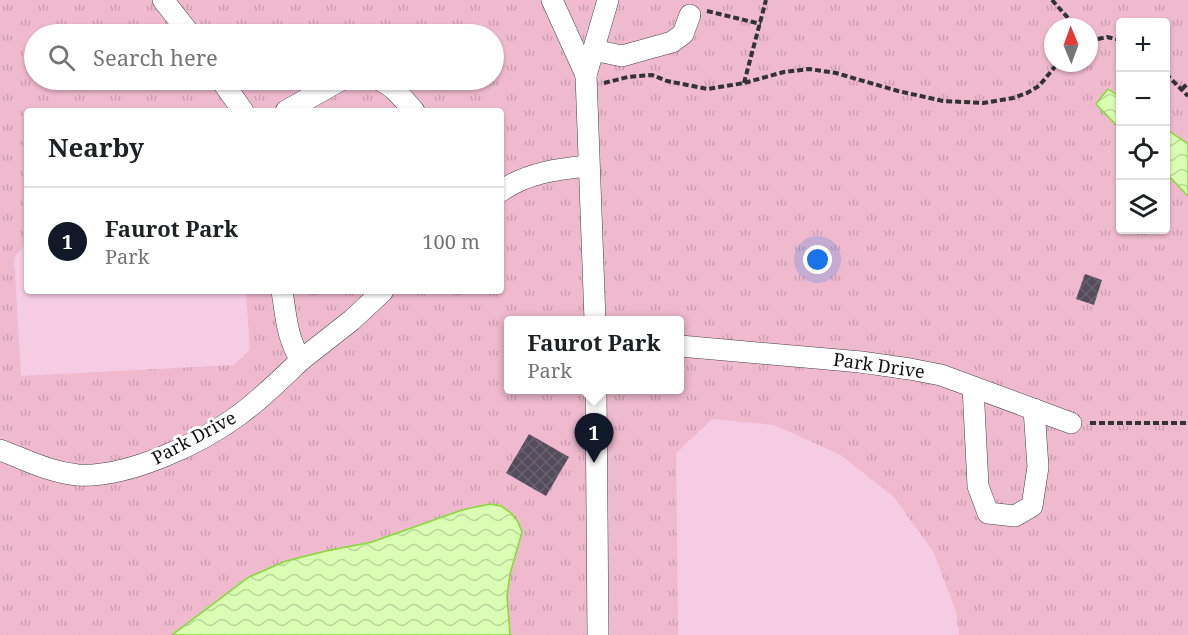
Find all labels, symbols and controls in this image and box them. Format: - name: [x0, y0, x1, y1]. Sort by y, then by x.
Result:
- north arrow: [1044, 18, 1098, 72]
- map controls: [1116, 18, 1170, 234]
- button: +: [1116, 18, 1170, 72]
- search box: [24, 24, 504, 90]
- icon: search: [45, 41, 78, 74]
- text: Search here: [93, 42, 218, 72]
- button: −: [1116, 72, 1170, 126]
- button: locate: [1116, 126, 1170, 180]
- text: Nearby: [48, 129, 144, 165]
- button: layers: [1116, 180, 1170, 234]
- text: Faurot Park: [105, 213, 238, 243]
- text: 1: [62, 228, 73, 255]
- text: 100 m: [422, 228, 480, 255]
- text: Park: [105, 243, 149, 270]
- your location: [803, 245, 832, 274]
- popup: [504, 316, 684, 394]
- text: Faurot Park: [527, 327, 661, 357]
- street label: Park Drive: [832, 347, 926, 383]
- text: Park: [527, 357, 572, 384]
- street label: Park Drive: [147, 405, 240, 469]
- pin: 1: [574, 414, 614, 463]

